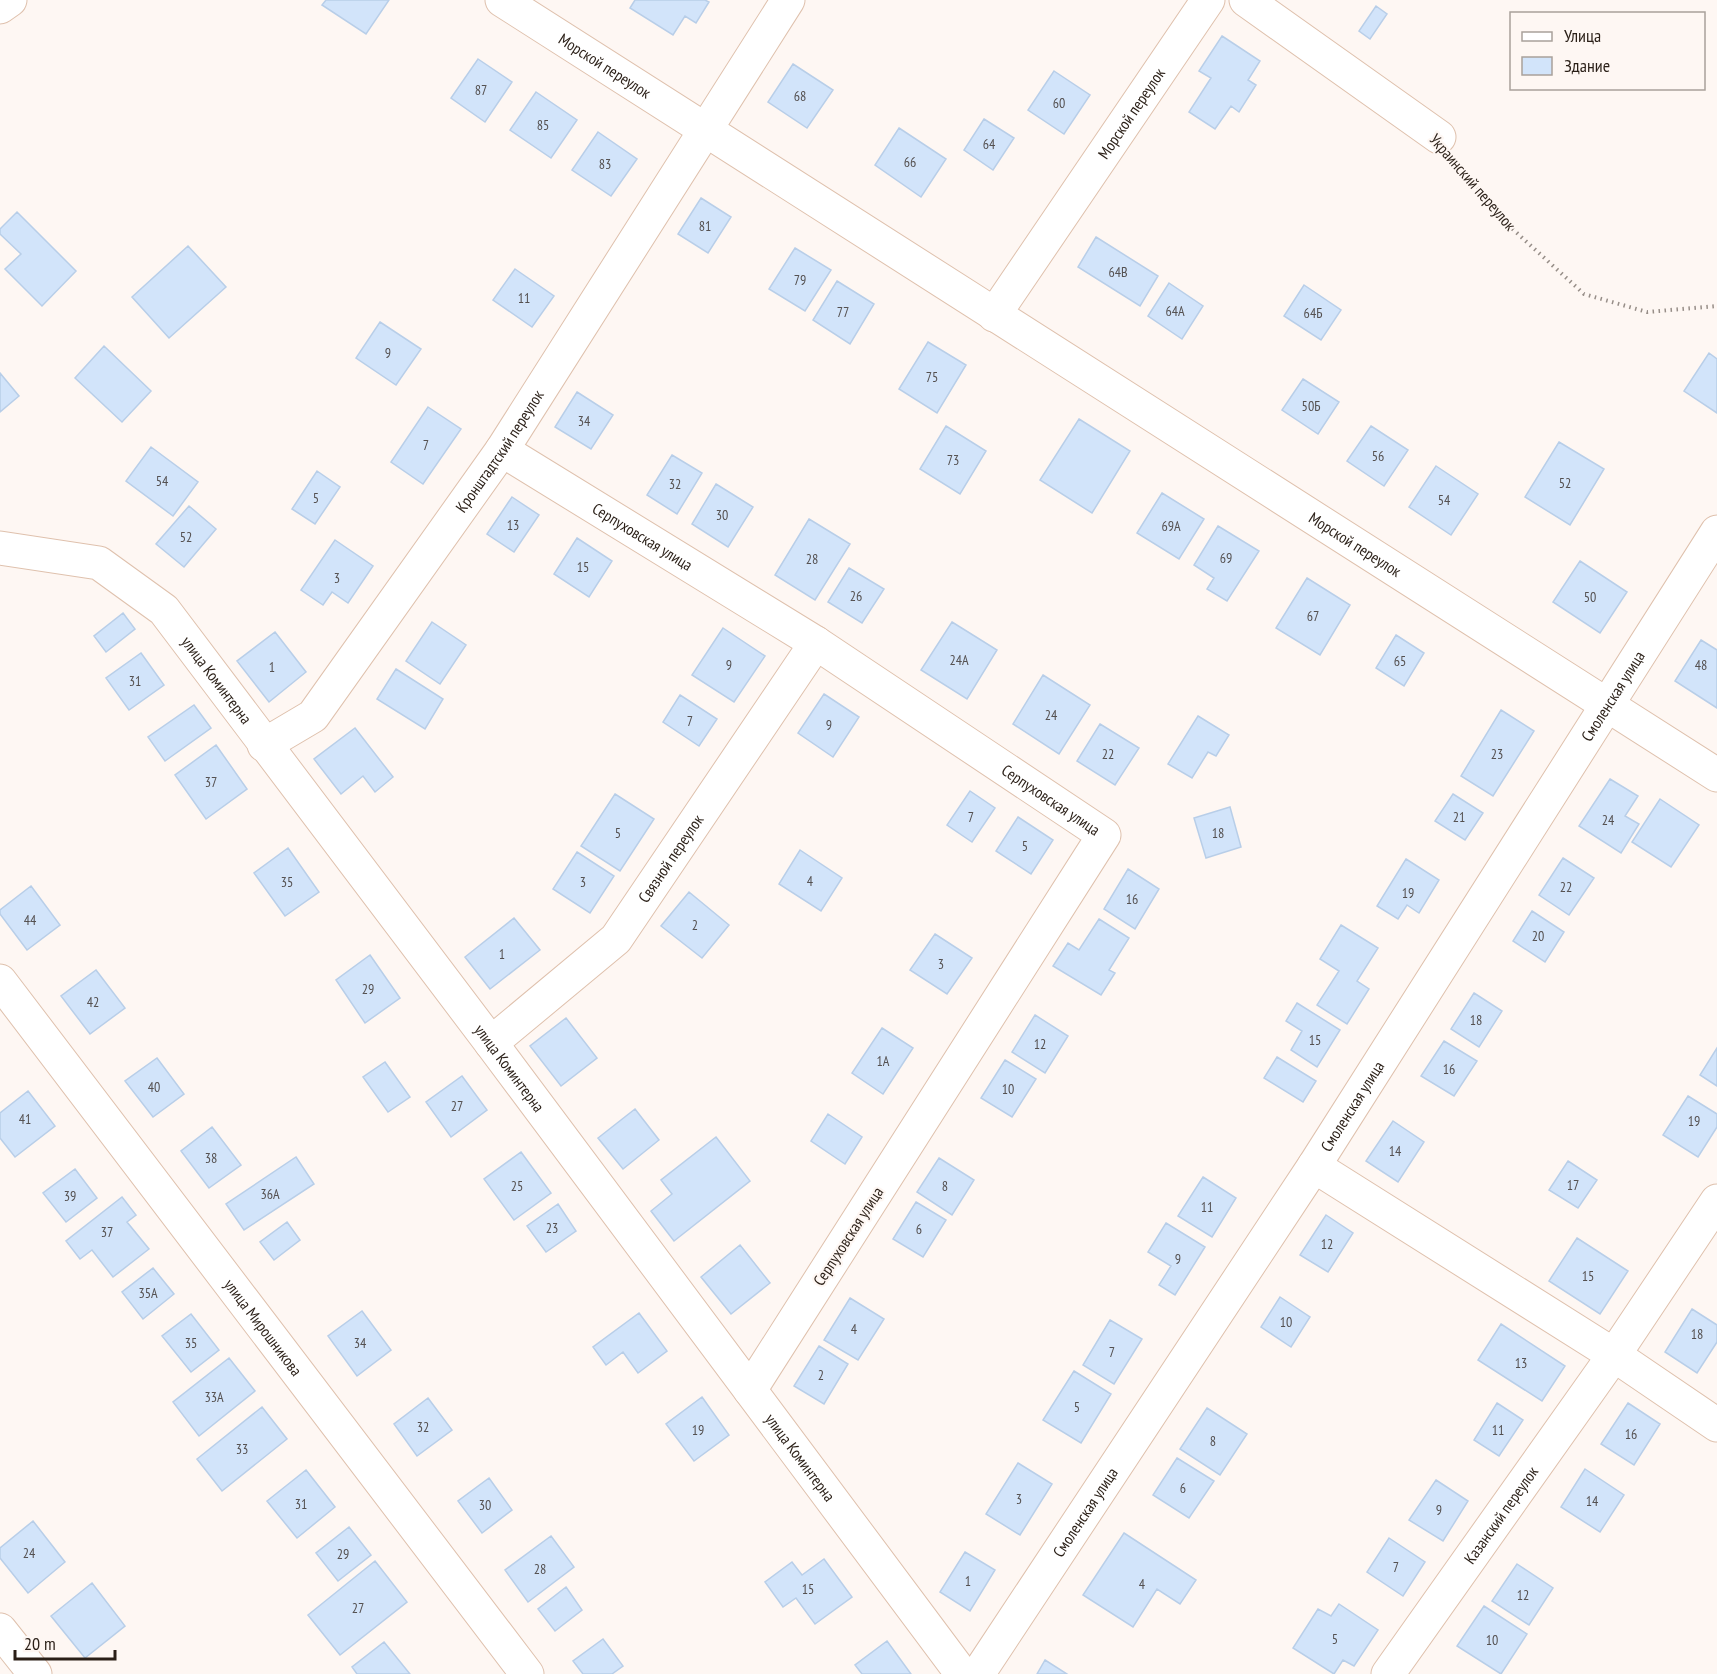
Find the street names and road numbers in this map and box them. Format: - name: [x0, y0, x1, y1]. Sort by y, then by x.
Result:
- street label: Морской переулок: [555, 29, 655, 103]
- street label: Морской переулок: [1093, 63, 1169, 162]
- street label: Украинский переулок: [1426, 130, 1521, 235]
- street label: Кронштадтский переулок: [451, 385, 548, 516]
- street label: Серпуховская улица: [589, 498, 696, 575]
- street label: Морской переулок: [1305, 507, 1406, 581]
- street label: улица Коминтерна: [177, 632, 256, 728]
- street label: Смоленская улица: [1577, 647, 1649, 745]
- street label: Серпуховская улица: [998, 760, 1104, 840]
- street label: Связной переулок: [634, 810, 708, 906]
- street label: улица Коминтерна: [470, 1020, 549, 1116]
- street label: Смоленская улица: [1316, 1057, 1388, 1155]
- street label: Серпуховская улица: [809, 1183, 887, 1289]
- street label: улица Мирошникова: [220, 1275, 307, 1380]
- street label: улица Коминтерна: [761, 1409, 840, 1505]
- street label: Казанский переулок: [1459, 1462, 1543, 1568]
- street label: Смоленская улица: [1048, 1464, 1122, 1561]

